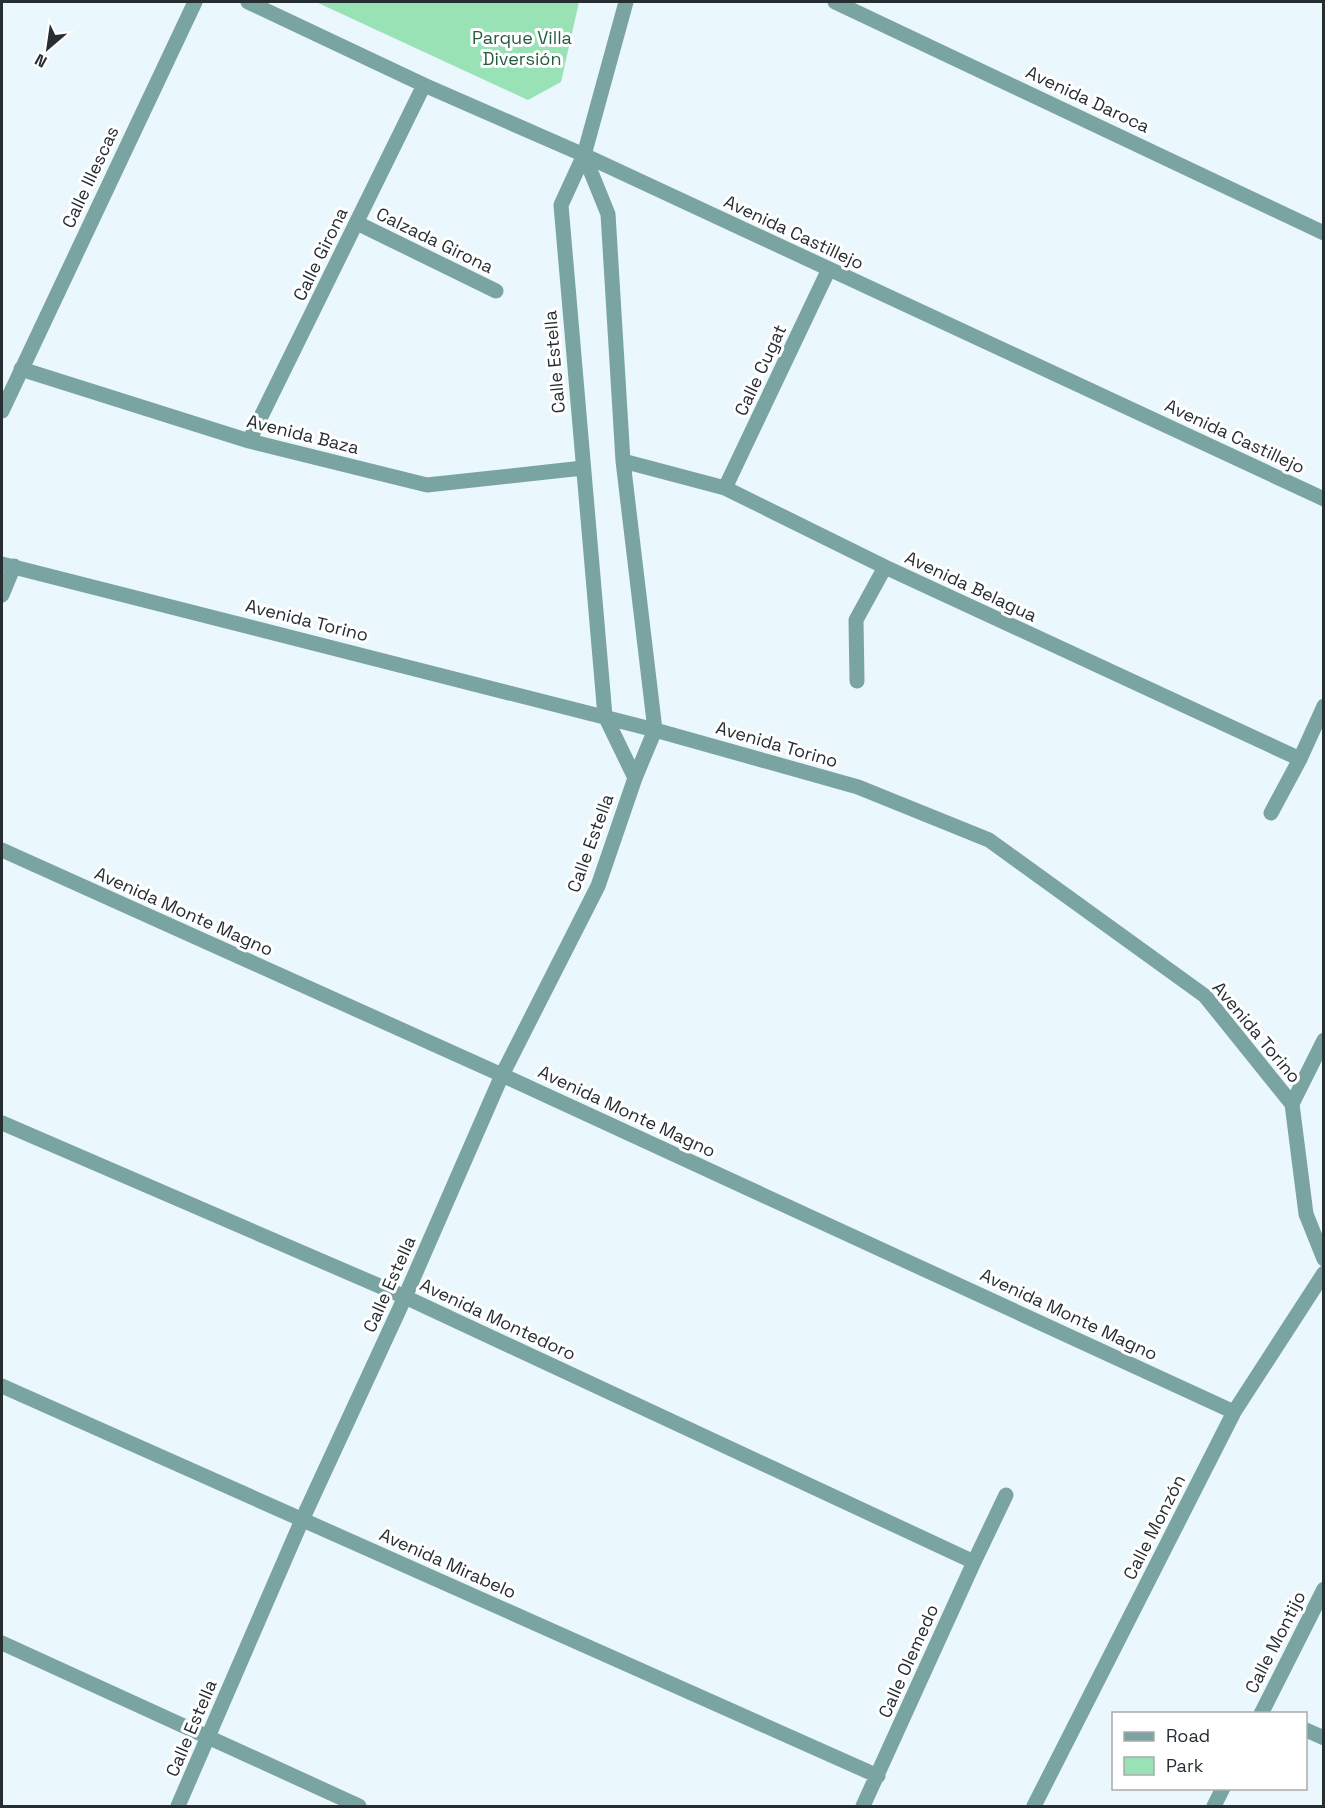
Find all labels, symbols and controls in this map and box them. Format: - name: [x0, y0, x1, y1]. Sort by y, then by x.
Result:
- north arrow: [18, 18, 78, 78]
- park label: Parque Villa Diversión: [472, 26, 572, 70]
- text: N: [31, 49, 51, 72]
- street label: Avenida Daroca: [1022, 60, 1154, 138]
- street label: Calle Illescas: [56, 122, 124, 232]
- street label: Avenida Castillejo: [720, 189, 868, 275]
- street label: Calzada Girona: [373, 202, 497, 278]
- street label: Calle Girona: [287, 203, 353, 305]
- street label: Calle Estella: [538, 310, 570, 414]
- street label: Calle Cugat: [729, 321, 791, 419]
- street label: Avenida Castillejo: [1161, 393, 1309, 479]
- street label: Avenida Baza: [244, 409, 362, 459]
- street label: Avenida Belagua: [901, 545, 1041, 627]
- street label: Avenida Torino: [243, 594, 371, 646]
- street label: Avenida Torino: [713, 716, 841, 772]
- street label: Calle Estella: [562, 791, 618, 895]
- street label: Avenida Monte Magno: [91, 861, 277, 961]
- street label: Avenida Torino: [1208, 976, 1306, 1088]
- street label: Avenida Monte Magno: [535, 1060, 719, 1162]
- street label: Calle Estella: [358, 1232, 420, 1336]
- street label: Avenida Monte Magno: [977, 1263, 1161, 1365]
- street label: Avenida Montedoro: [416, 1273, 580, 1365]
- street label: Calle Monzón: [1118, 1471, 1190, 1583]
- street label: Avenida Mirabelo: [376, 1522, 520, 1604]
- street label: Calle Montijo: [1239, 1587, 1311, 1697]
- street label: Calle Olemedo: [873, 1601, 943, 1721]
- street label: Calle Estella: [160, 1676, 222, 1780]
- legend: [1112, 1712, 1307, 1790]
- text: Road: [1166, 1724, 1210, 1747]
- text: Park: [1166, 1754, 1204, 1777]

